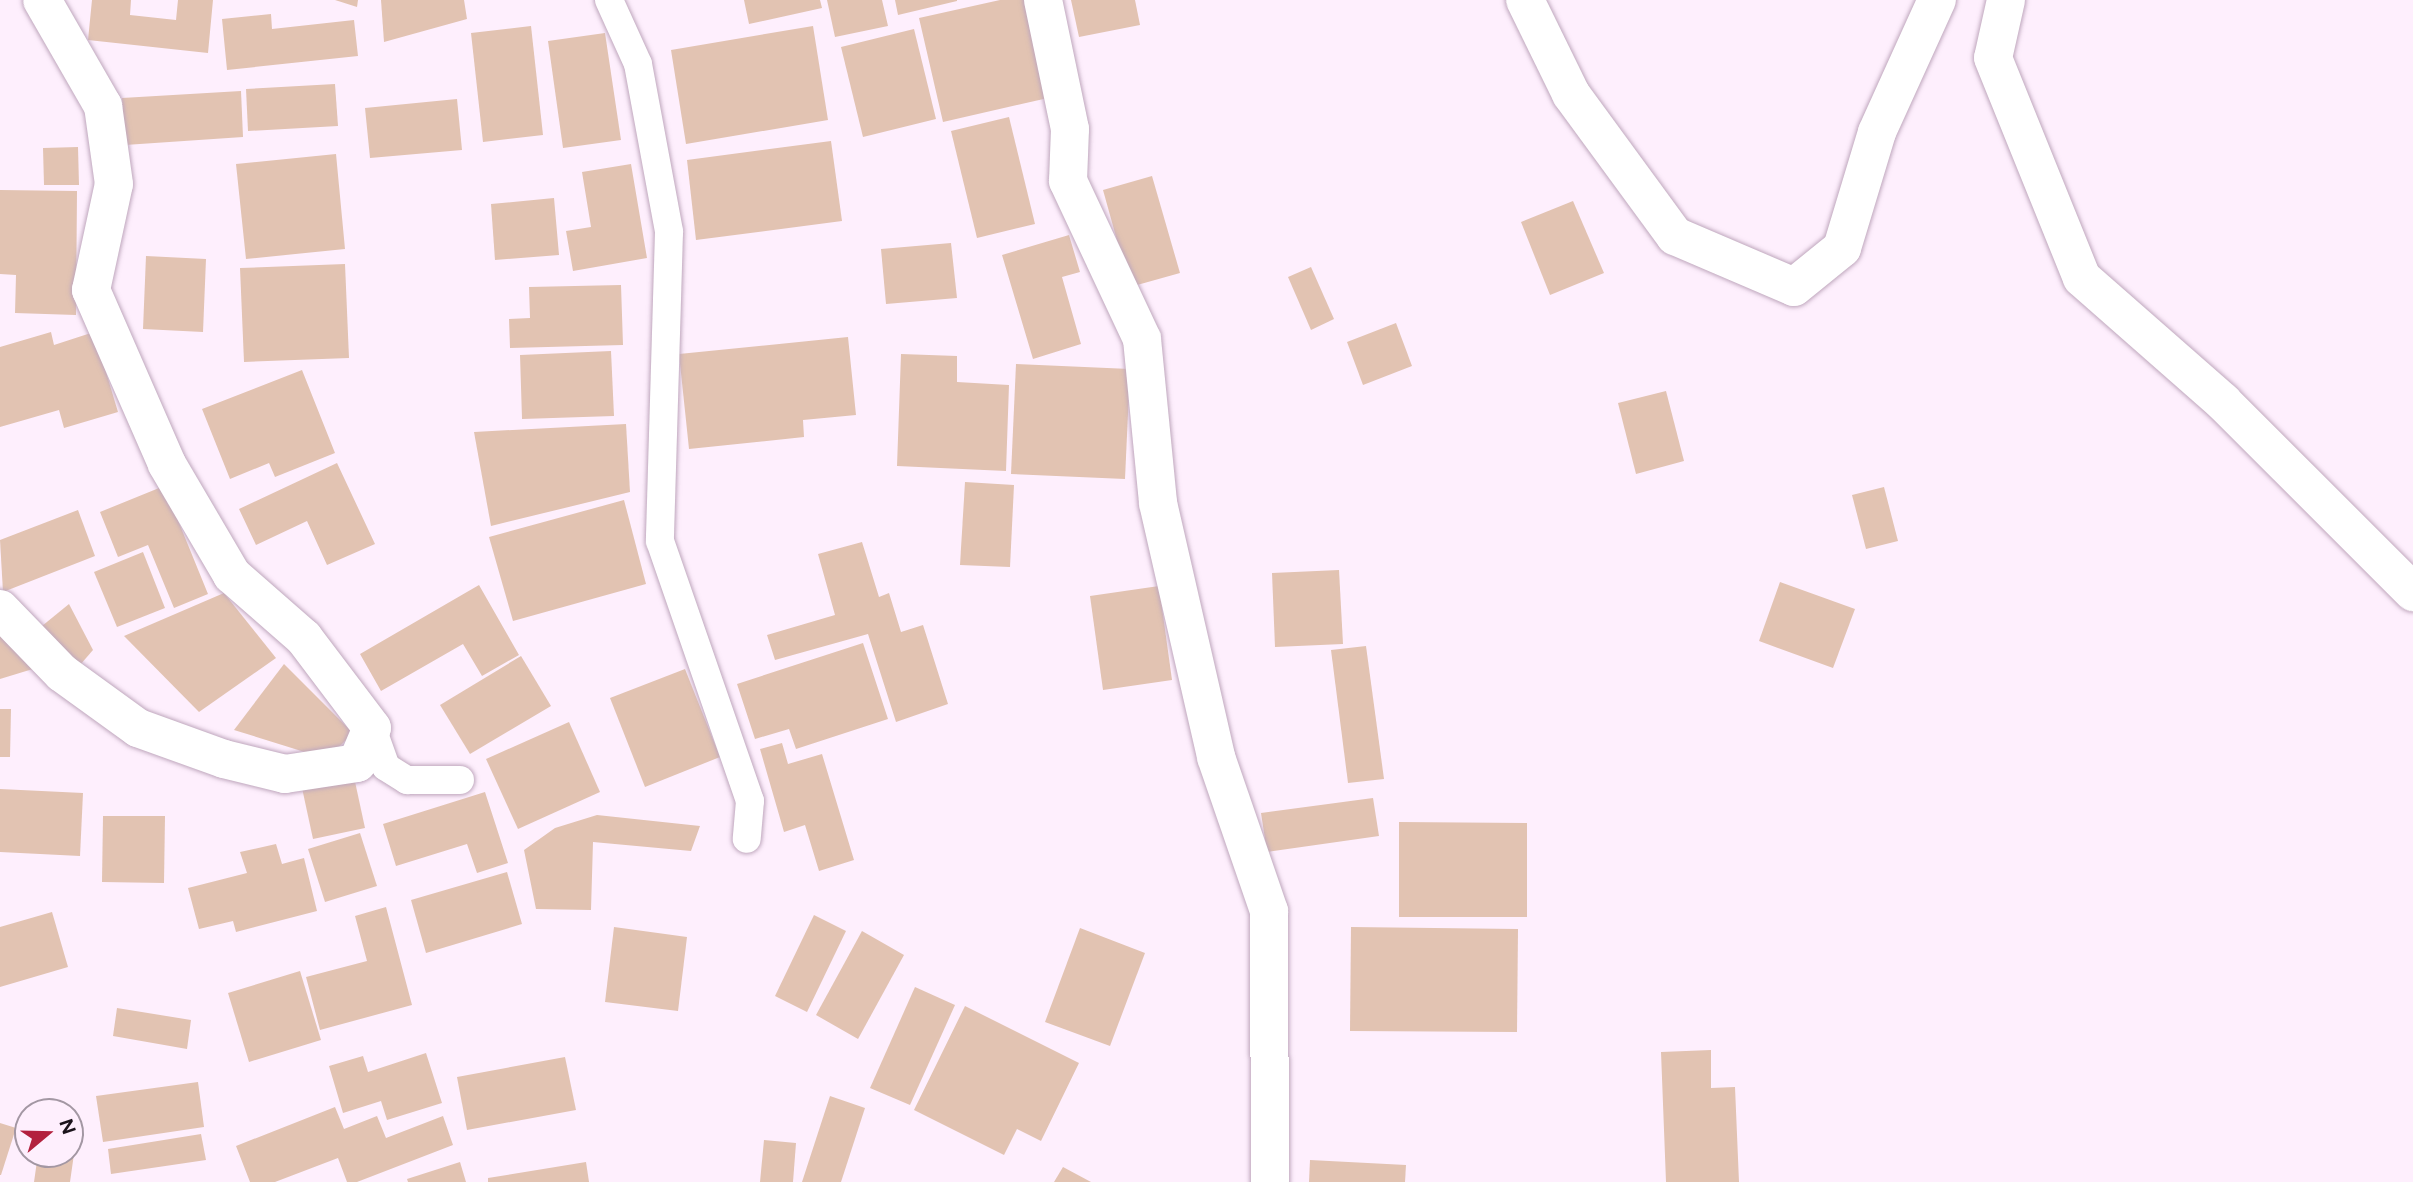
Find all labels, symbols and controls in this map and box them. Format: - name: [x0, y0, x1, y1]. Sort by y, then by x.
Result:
- north arrow: [14, 1098, 84, 1168]
- text: N: [54, 1116, 81, 1137]

